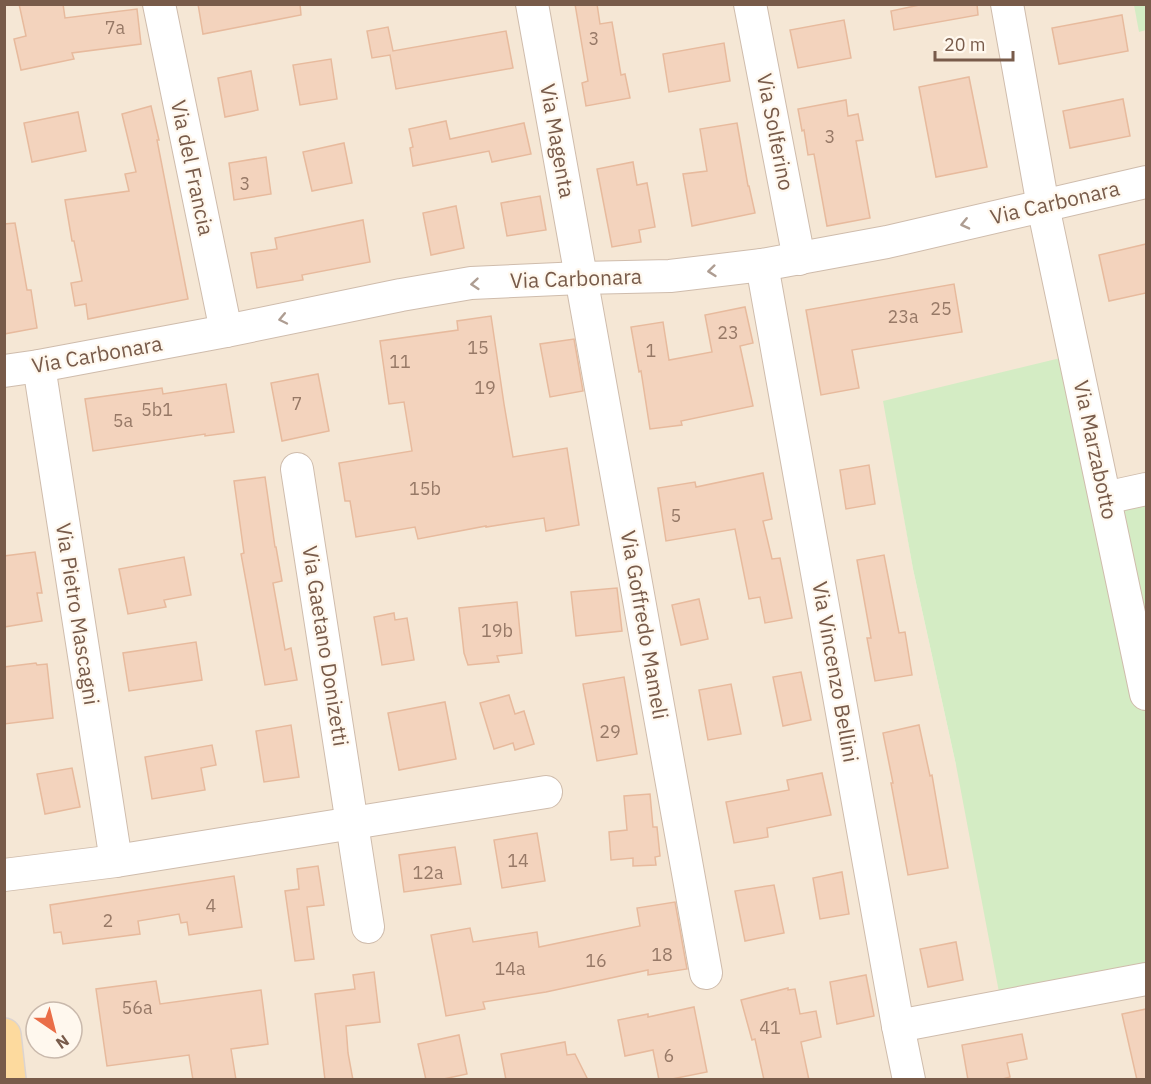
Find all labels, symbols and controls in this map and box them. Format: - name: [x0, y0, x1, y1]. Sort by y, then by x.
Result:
- house number: 7a: [105, 16, 126, 39]
- scale bar: [935, 24, 1013, 62]
- house number: 3: [589, 27, 599, 50]
- text: 20 m: [944, 33, 986, 56]
- street label: Via Solferino: [751, 71, 801, 193]
- street label: Via Magenta: [534, 82, 582, 200]
- street label: Via del Francia: [165, 98, 221, 238]
- house number: 3: [825, 125, 835, 148]
- house number: 3: [240, 172, 250, 195]
- street label: Via Carbonara: [987, 174, 1122, 231]
- one-way arrow: [960, 217, 970, 230]
- street label: Via Carbonara: [509, 262, 642, 294]
- one-way arrow: [707, 264, 716, 277]
- one-way arrow: [470, 277, 480, 290]
- house number: 25: [930, 297, 952, 320]
- house number: 23a: [887, 305, 919, 328]
- one-way arrow: [279, 312, 289, 325]
- house number: 23: [717, 321, 739, 344]
- street label: Via Carbonara: [29, 329, 164, 379]
- house number: 15: [467, 336, 489, 359]
- house number: 1: [646, 339, 656, 362]
- house number: 11: [389, 350, 411, 373]
- house number: 19: [474, 376, 496, 399]
- street label: Via Marzabotto: [1068, 378, 1124, 522]
- house number: 7: [292, 392, 302, 415]
- house number: 5b1: [141, 398, 173, 421]
- house number: 5a: [113, 409, 134, 432]
- house number: 15b: [409, 477, 441, 500]
- house number: 5: [671, 504, 681, 527]
- street label: Via Pietro Mascagni: [50, 521, 106, 707]
- street label: Via Goffredo Mameli: [615, 528, 675, 721]
- street label: Via Gaetano Donizetti: [296, 544, 356, 748]
- street label: Via Vincenzo Bellini: [806, 579, 866, 765]
- house number: 19b: [481, 619, 513, 642]
- house number: 29: [599, 720, 621, 743]
- house number: 14: [507, 849, 529, 872]
- house number: 12a: [412, 861, 444, 884]
- house number: 4: [206, 894, 217, 917]
- house number: 2: [103, 909, 113, 932]
- house number: 18: [651, 943, 673, 966]
- house number: 16: [585, 949, 607, 972]
- house number: 14a: [494, 957, 526, 980]
- house number: 56a: [121, 996, 153, 1019]
- north arrow: [24, 1000, 84, 1060]
- house number: 41: [759, 1016, 781, 1039]
- text: N: [52, 1031, 73, 1054]
- house number: 6: [664, 1044, 674, 1067]

